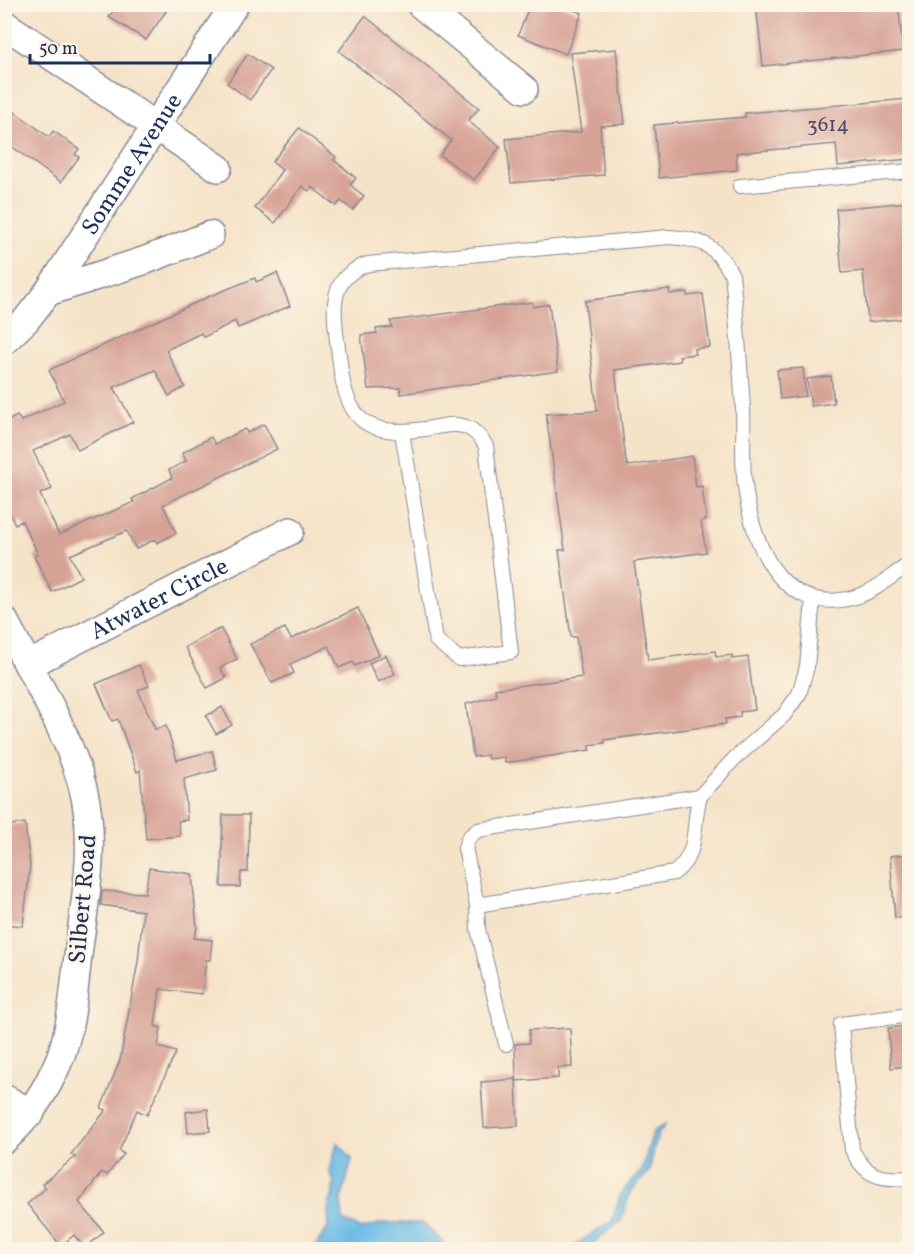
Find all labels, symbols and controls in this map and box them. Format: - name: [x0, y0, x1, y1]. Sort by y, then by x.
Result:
- scale bar: [30, 27, 210, 65]
- text: 50 m: [39, 37, 78, 62]
- street label: Somme Avenue: [74, 87, 192, 243]
- house number: 3614: [807, 111, 849, 140]
- street label: Atwater Circle: [85, 550, 235, 649]
- street label: Silbert Road: [61, 833, 107, 965]

